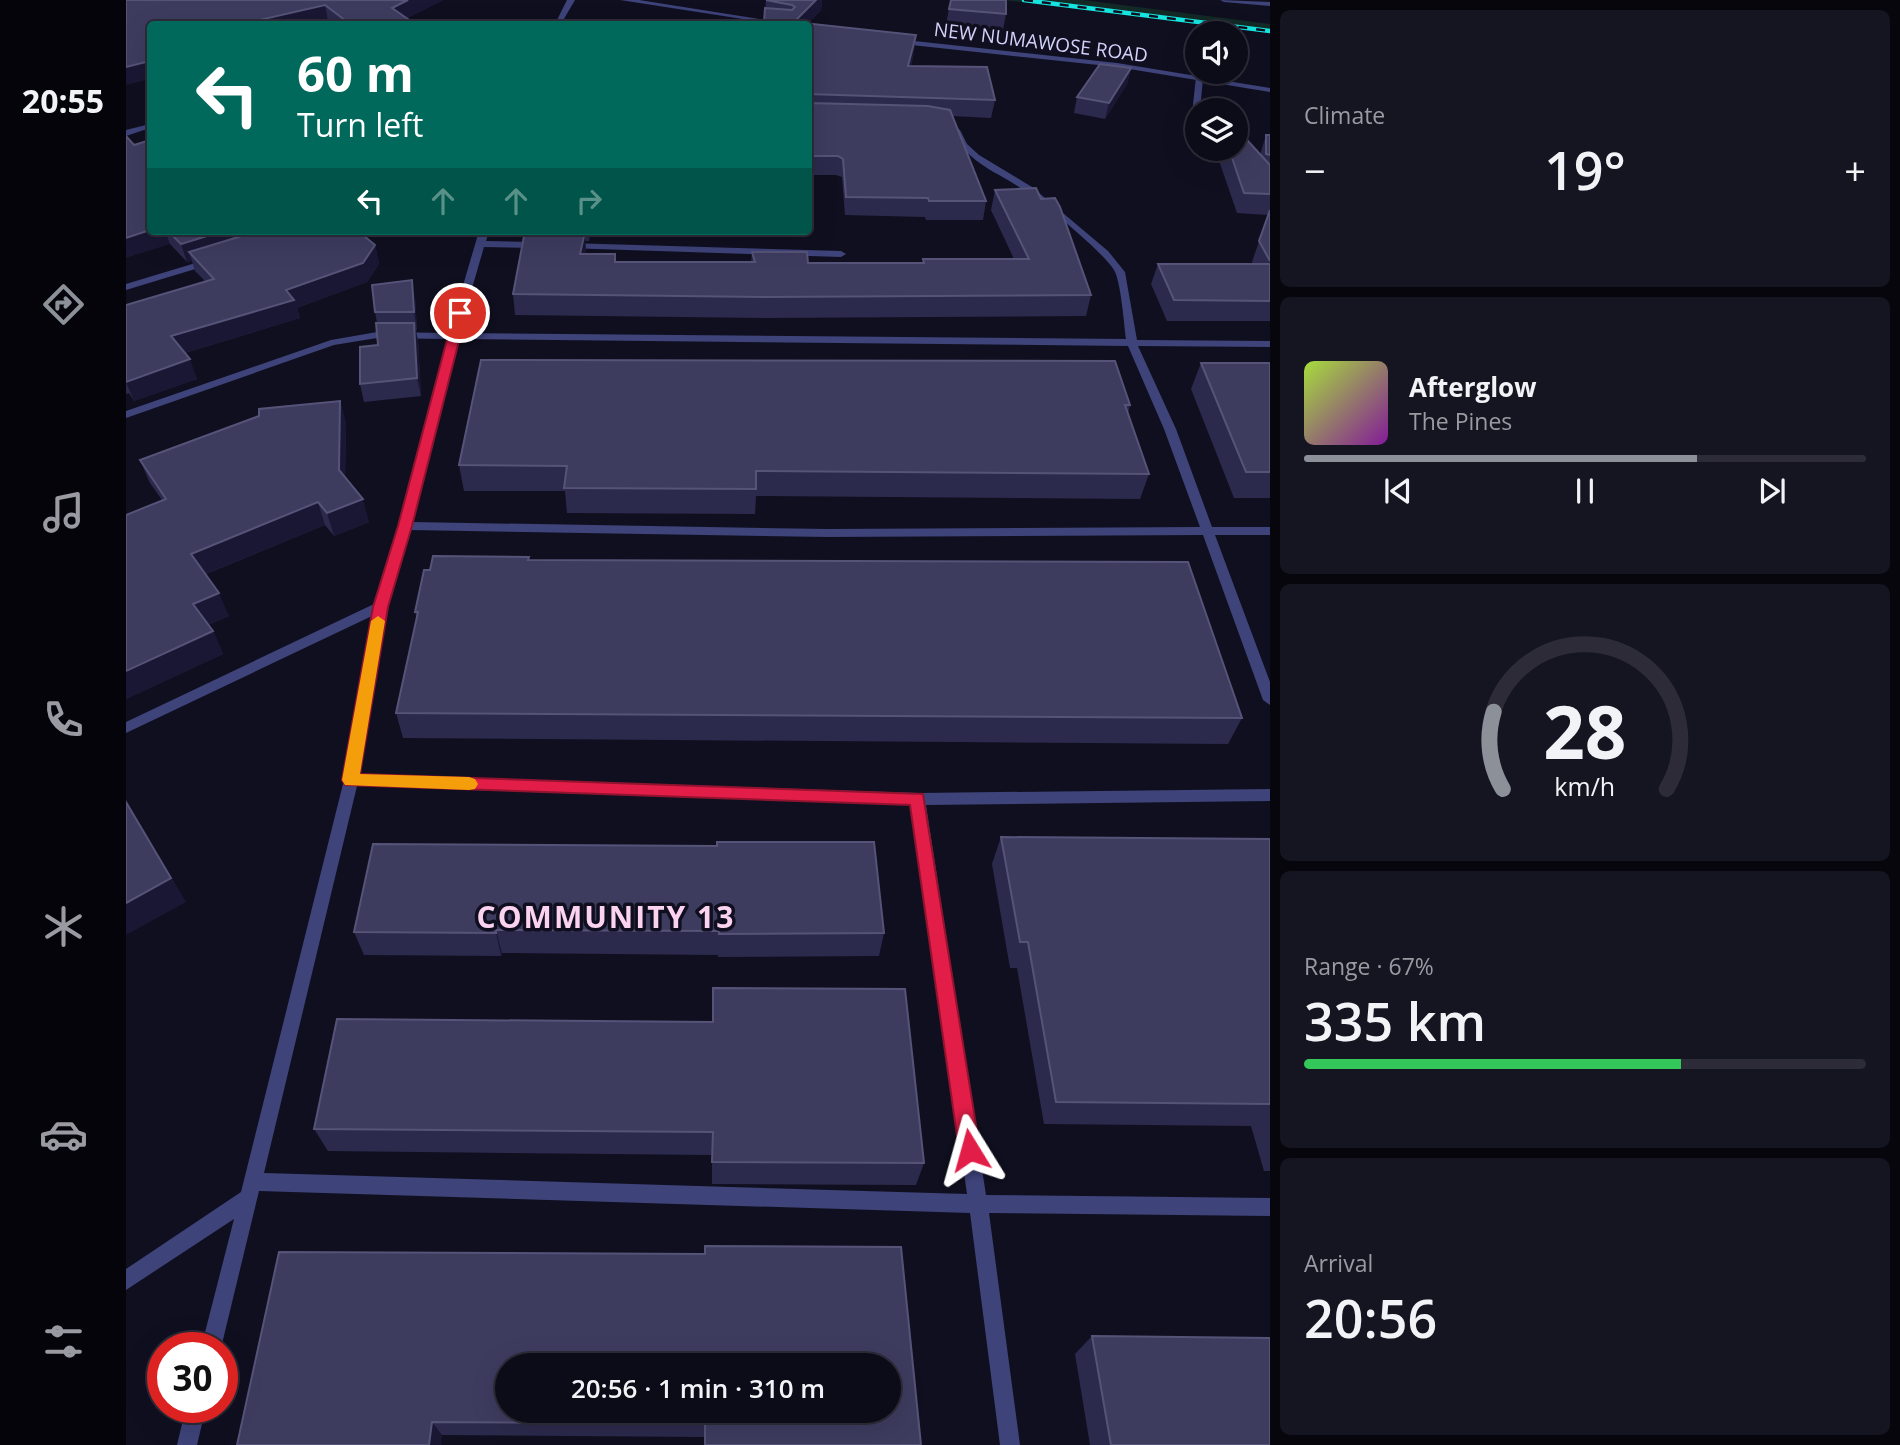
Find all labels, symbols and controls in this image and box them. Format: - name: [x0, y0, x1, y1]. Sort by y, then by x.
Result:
- street label: NEW NUMAWOSE ROAD: [933, 16, 1149, 68]
- map controls: [1185, 21, 1248, 161]
- button: sound: [1185, 21, 1248, 84]
- text: 60 m: [297, 40, 414, 106]
- icon: left: [182, 49, 273, 140]
- text: 20:55: [22, 79, 104, 122]
- button: layers: [1185, 98, 1248, 161]
- text: Climate: [1304, 99, 1385, 131]
- text: Turn left: [297, 103, 423, 146]
- text: 19°: [1544, 134, 1626, 205]
- text: −: [1304, 144, 1326, 196]
- text: +: [1844, 144, 1866, 196]
- icon: left: [351, 182, 389, 220]
- icon: ahead: [424, 182, 462, 220]
- icon: ahead: [497, 182, 535, 220]
- icon: right: [570, 182, 608, 220]
- icon: directions: [39, 280, 88, 329]
- pin: [430, 283, 490, 343]
- icon: arrive: [441, 294, 479, 332]
- text: Afterglow: [1409, 369, 1536, 405]
- text: The Pines: [1409, 405, 1512, 437]
- icon: previous: [1379, 472, 1417, 510]
- icon: pause: [1566, 472, 1604, 510]
- icon: next: [1753, 472, 1791, 510]
- icon: music: [39, 488, 88, 537]
- text: 28: [1543, 681, 1627, 780]
- icon: phone: [39, 695, 88, 744]
- text: km/h: [1555, 768, 1615, 802]
- district label: COMMUNITY 13: [477, 896, 735, 937]
- icon: climate: [39, 902, 88, 951]
- text: Range · 67%: [1304, 950, 1434, 982]
- text: 335 km: [1304, 985, 1486, 1056]
- icon: car: [39, 1110, 88, 1159]
- position arrow: [933, 1113, 1007, 1187]
- text: Arrival: [1304, 1247, 1373, 1279]
- text: 20:56: [1304, 1282, 1437, 1353]
- icon: filters: [39, 1317, 88, 1366]
- speed limit sign: 30: [147, 1332, 238, 1423]
- text: 20:56 · 1 min · 310 m: [571, 1370, 825, 1406]

